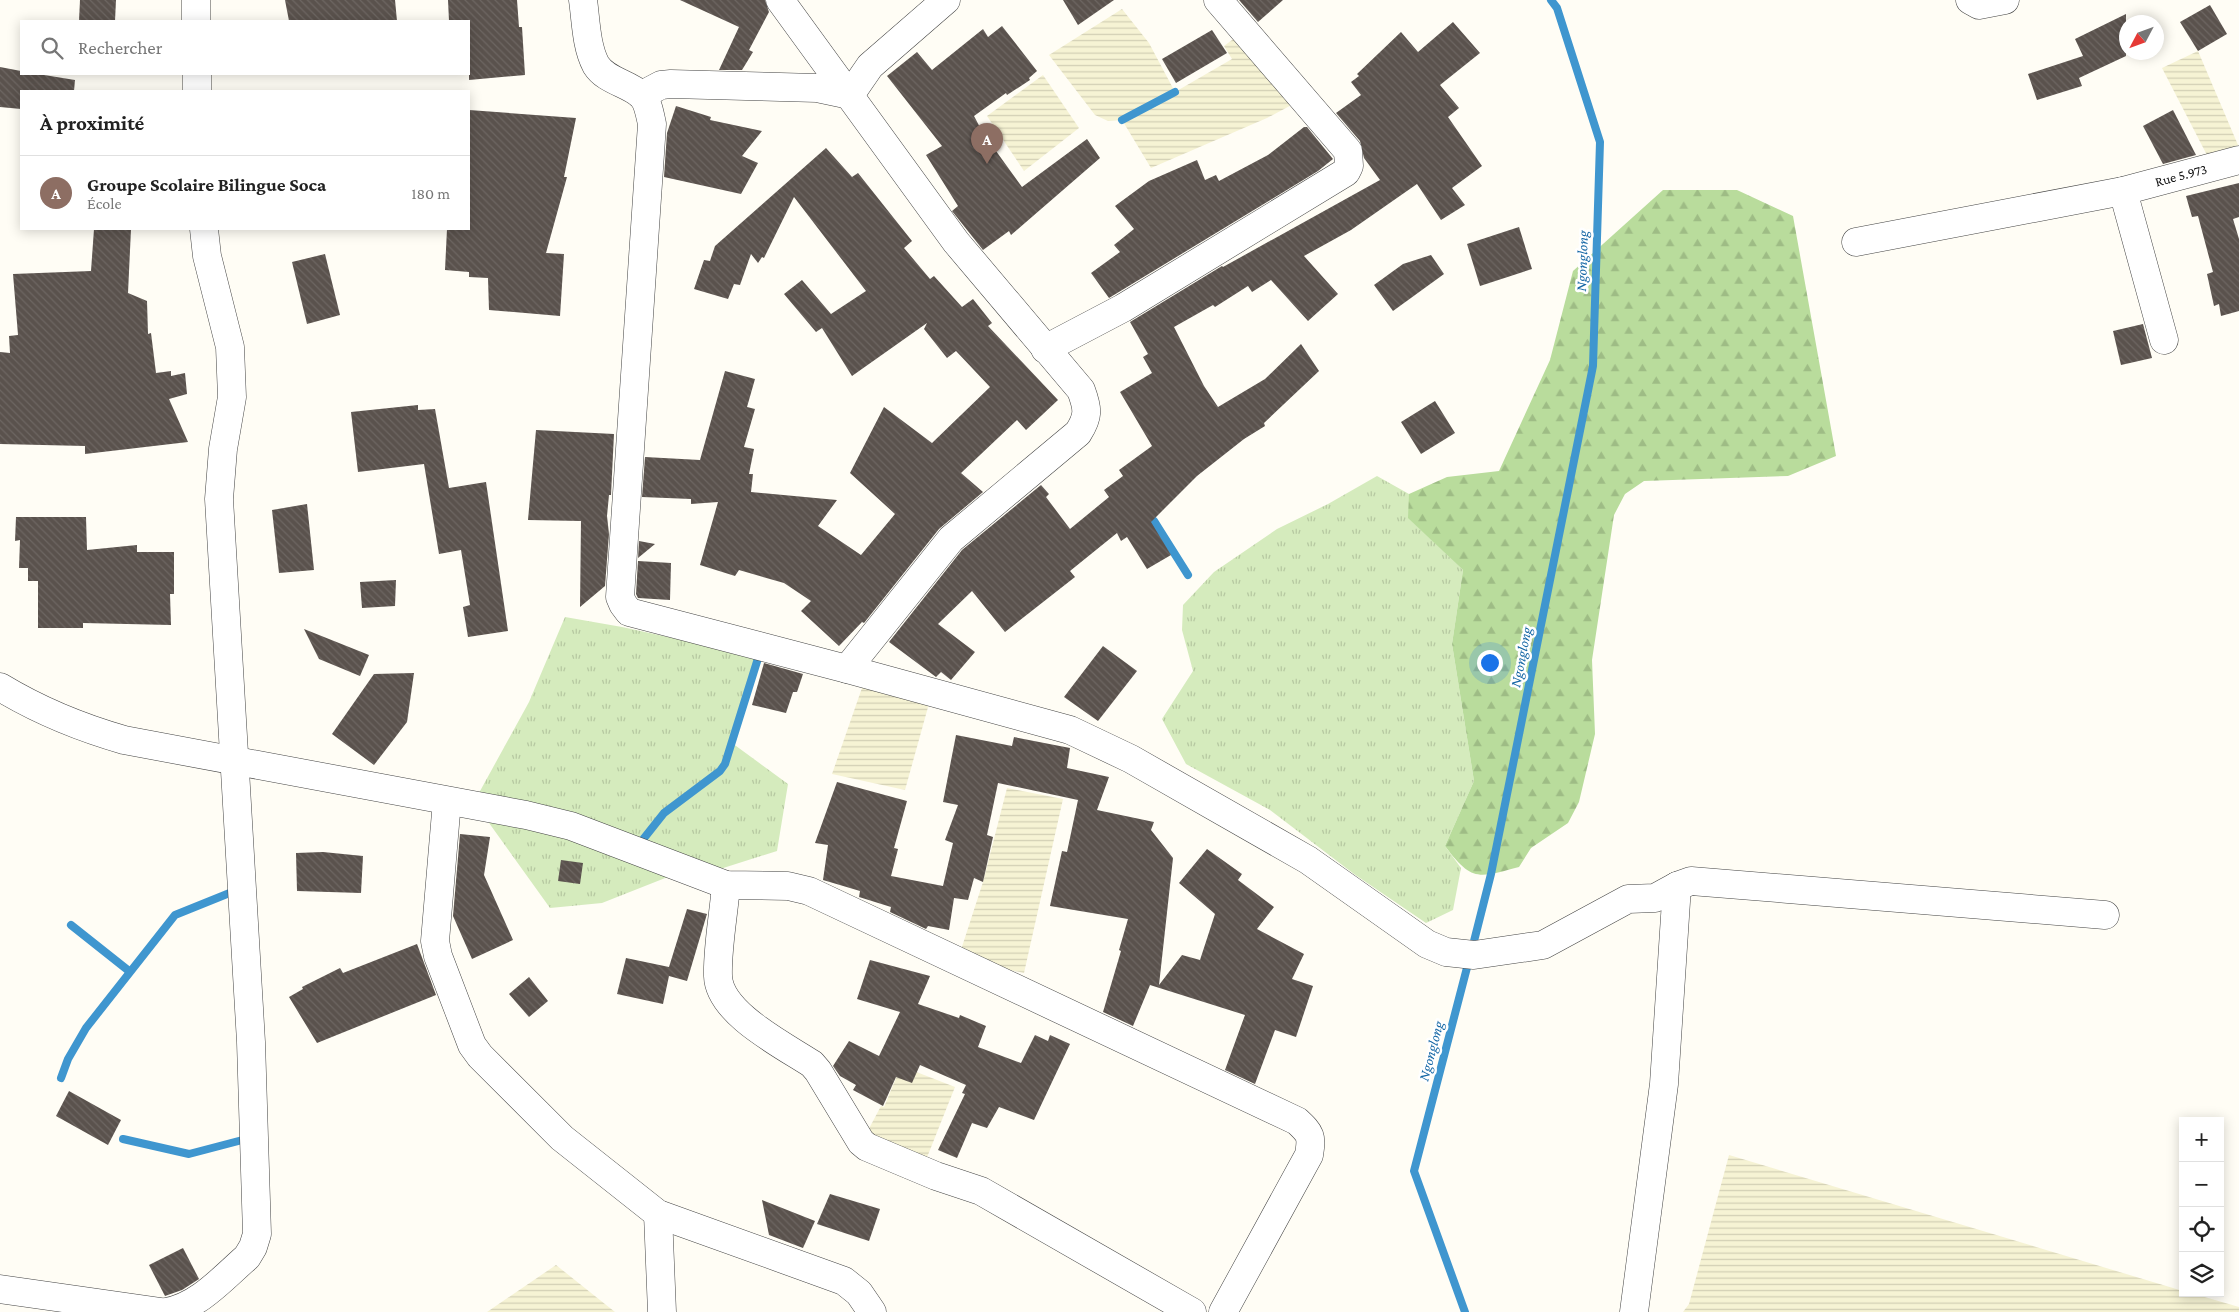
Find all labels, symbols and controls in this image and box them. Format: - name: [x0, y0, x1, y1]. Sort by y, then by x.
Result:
- north arrow: [2119, 15, 2164, 60]
- search box: [20, 20, 470, 75]
- icon: search: [38, 34, 66, 62]
- text: Rechercher: [78, 37, 162, 58]
- text: À proximité: [40, 111, 144, 135]
- pin: A: [971, 123, 1003, 164]
- street label: Rue 5.973: [2153, 160, 2209, 190]
- text: Groupe Scolaire Bilingue Soca: [87, 174, 326, 195]
- text: A: [51, 185, 61, 202]
- text: 180 m: [411, 185, 450, 202]
- text: École: [87, 195, 121, 212]
- water label: Ngonglong: [1573, 230, 1592, 292]
- water label: Ngonglong: [1507, 625, 1536, 689]
- your location: [1477, 650, 1503, 676]
- water label: Ngonglong: [1415, 1019, 1448, 1083]
- map controls: [2179, 1117, 2224, 1297]
- button: +: [2179, 1117, 2224, 1162]
- button: −: [2179, 1162, 2224, 1207]
- button: locate: [2179, 1207, 2224, 1252]
- button: layers: [2179, 1252, 2224, 1297]

